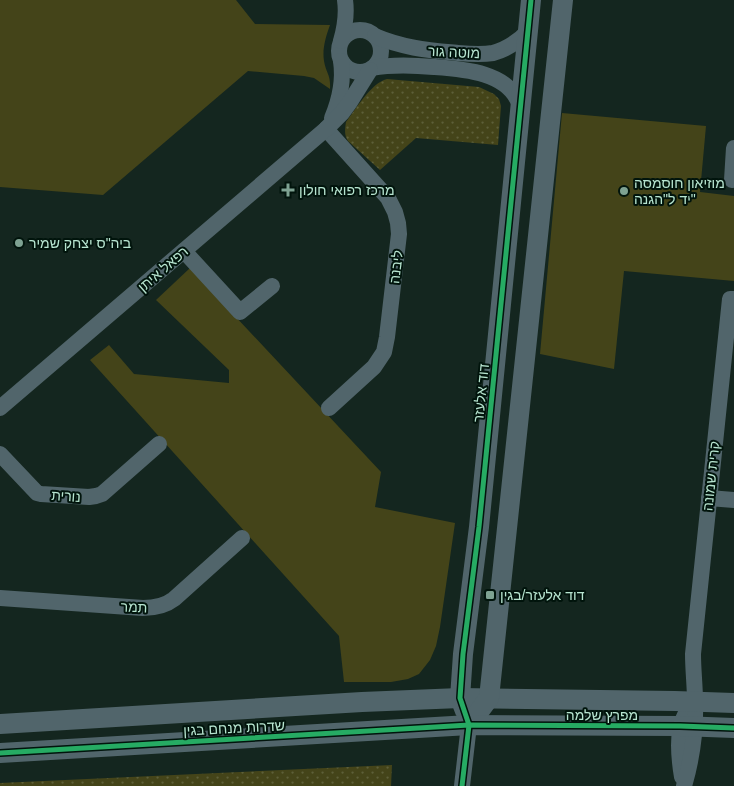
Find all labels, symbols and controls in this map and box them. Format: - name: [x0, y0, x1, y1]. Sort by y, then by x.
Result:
- street label: מוטה גור: [428, 43, 480, 61]
- place label: מוזיאון חוסמסה יד ל"הגנה": [634, 175, 725, 207]
- place label: מרכז רפואי חולון: [299, 182, 395, 198]
- marker: מרכז רפואי חולון: [281, 183, 295, 197]
- marker: מוזיאון חוסמסה יד ל"הגנה": [618, 185, 630, 197]
- place label: ביה"ס יצחק שמיר: [29, 235, 131, 251]
- marker: ביה"ס יצחק שמיר: [13, 237, 25, 249]
- street label: רפאל איתן: [135, 243, 191, 295]
- street label: ליבנה: [386, 249, 406, 285]
- street label: דוד אלעזר: [470, 363, 492, 423]
- street label: קרית שמונה: [699, 440, 723, 512]
- street label: נורית: [51, 487, 81, 505]
- place label: דוד אלעזר/בגין: [500, 587, 585, 603]
- marker: דוד אלעזר/בגין: [484, 589, 496, 601]
- street label: תמר: [120, 599, 148, 615]
- street label: מפרץ שלמה: [566, 707, 638, 723]
- street label: שדרות מנחם בגין: [183, 717, 285, 739]

